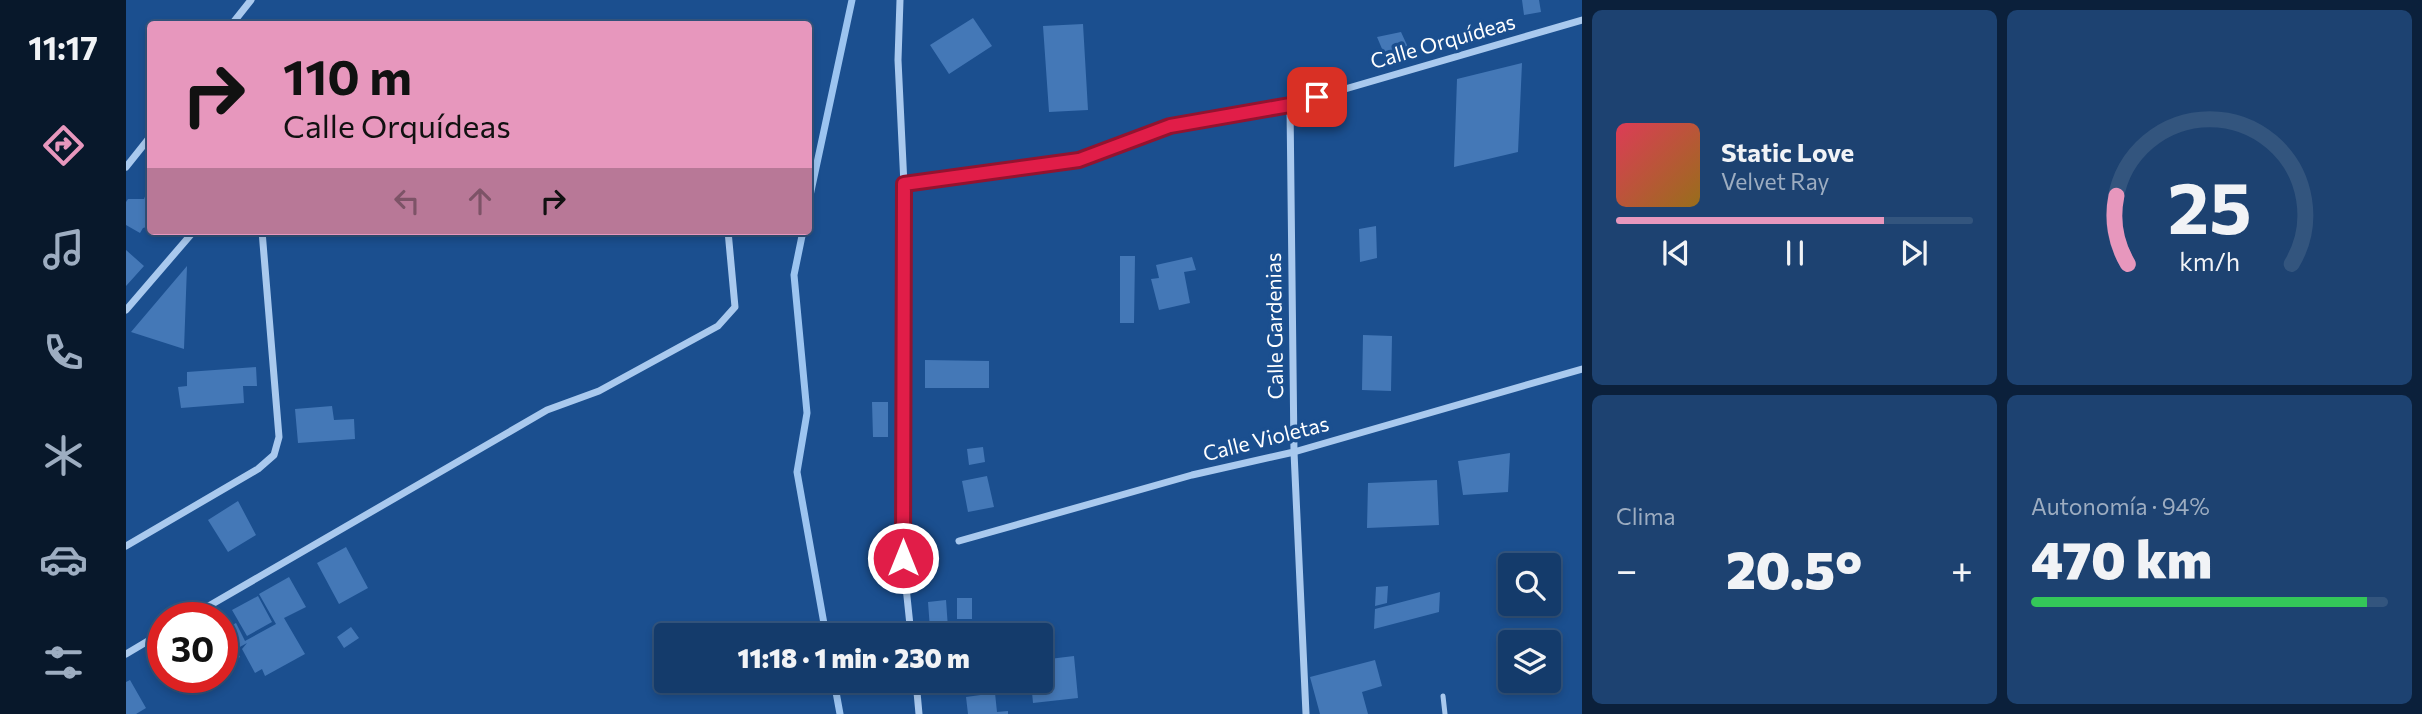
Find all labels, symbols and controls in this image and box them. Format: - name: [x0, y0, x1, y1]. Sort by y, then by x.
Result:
- street label: Calle Orquídeas: [1367, 8, 1518, 73]
- text: 11:17: [28, 27, 98, 67]
- text: 110 m: [283, 45, 412, 105]
- icon: right: [168, 49, 259, 140]
- pin: [1287, 67, 1347, 127]
- icon: arrive: [1298, 78, 1336, 116]
- text: Calle Orquídeas: [283, 105, 511, 145]
- icon: directions: [39, 121, 88, 170]
- text: Static Love: [1721, 136, 1854, 167]
- text: 25: [2168, 160, 2251, 249]
- text: Velvet Ray: [1721, 167, 1829, 195]
- icon: left: [388, 182, 426, 220]
- icon: ahead: [461, 182, 499, 220]
- icon: right: [534, 182, 572, 220]
- icon: music: [39, 225, 88, 274]
- icon: previous: [1657, 234, 1695, 272]
- icon: pause: [1776, 234, 1814, 272]
- icon: next: [1895, 234, 1933, 272]
- text: km/h: [2179, 246, 2240, 276]
- street label: Calle Gardenias: [1260, 252, 1287, 400]
- icon: phone: [39, 328, 88, 377]
- street label: Calle Violetas: [1200, 410, 1331, 465]
- icon: climate: [39, 431, 88, 480]
- text: Autonomía · 94%: [2031, 492, 2210, 520]
- text: Clima: [1616, 502, 1676, 530]
- position arrow: [866, 521, 940, 595]
- text: 470 km: [2031, 526, 2212, 590]
- icon: car: [39, 535, 88, 584]
- text: 20.5°: [1726, 536, 1862, 600]
- text: −: [1616, 545, 1638, 592]
- text: +: [1951, 545, 1973, 592]
- map controls: [1498, 553, 1561, 693]
- button: search: [1498, 553, 1561, 616]
- speed limit sign: 30: [147, 602, 238, 693]
- button: layers: [1498, 630, 1561, 693]
- icon: filters: [39, 638, 88, 687]
- text: 11:18 · 1 min · 230 m: [737, 642, 970, 673]

